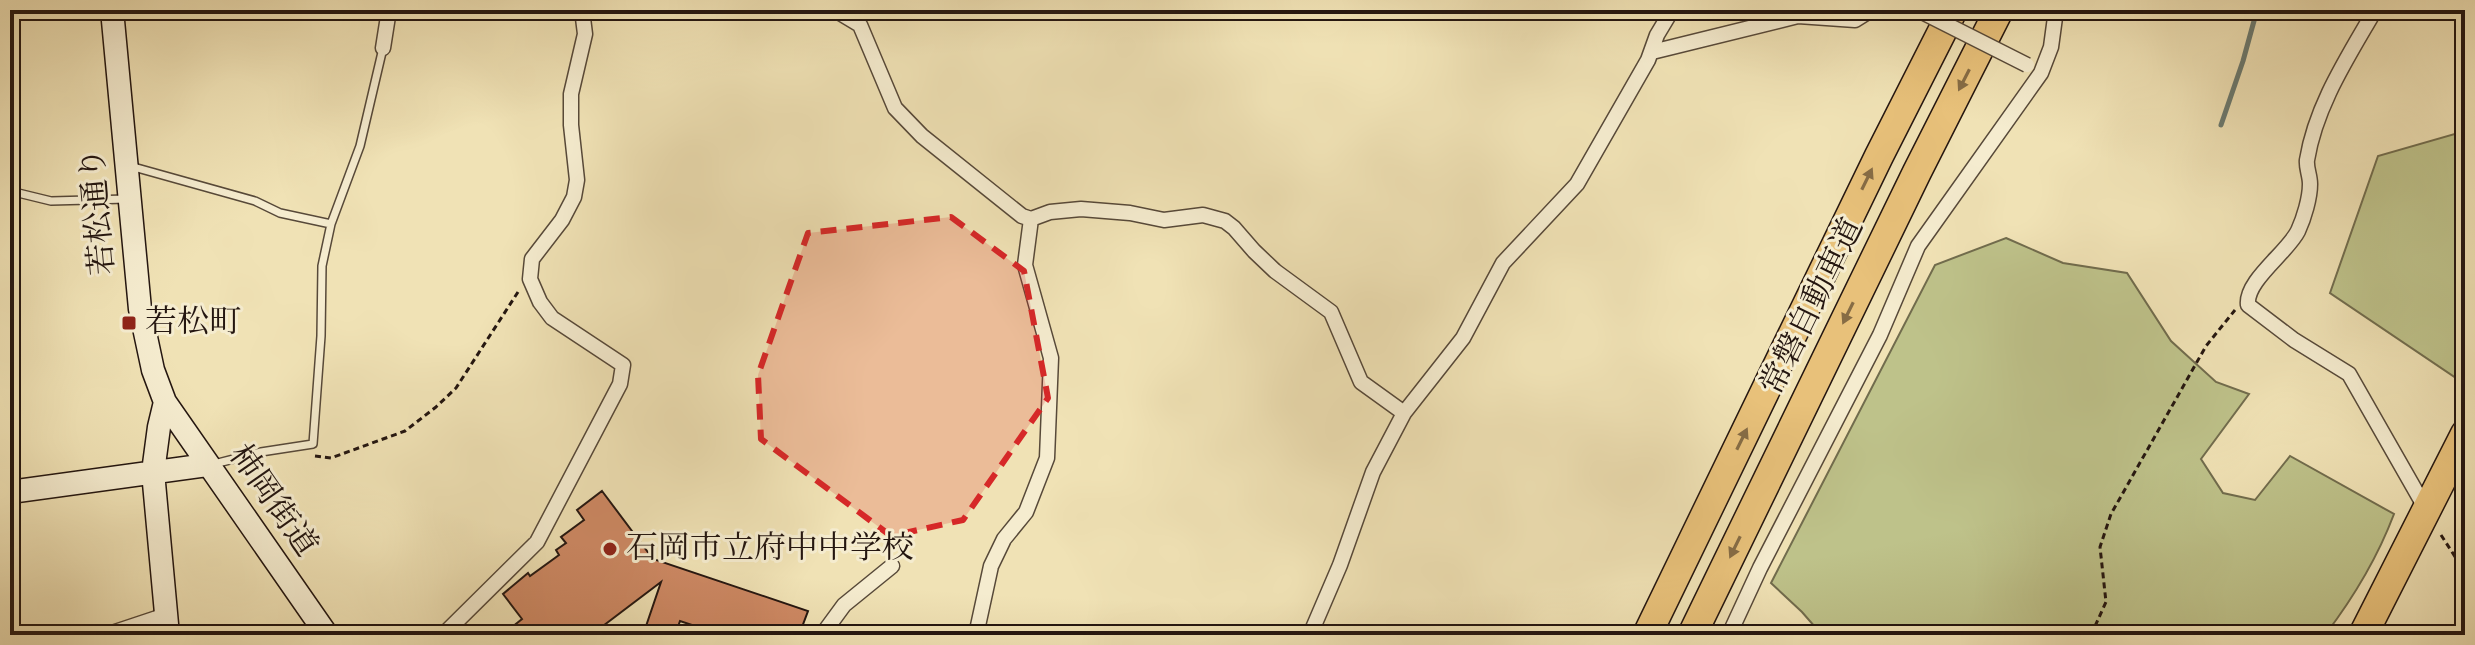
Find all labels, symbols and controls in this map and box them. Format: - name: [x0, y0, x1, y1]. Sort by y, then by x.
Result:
- one-way arrow: [1957, 68, 1970, 91]
- street label: 若松通り: [73, 145, 125, 277]
- one-way arrow: [1861, 168, 1874, 191]
- street label: 常磐自動車道: [1752, 212, 1874, 402]
- one-way arrow: [1842, 301, 1855, 324]
- place label: 若松町: [145, 303, 241, 344]
- marker: 若松町: [120, 314, 138, 332]
- one-way arrow: [1735, 427, 1749, 450]
- street label: 柿岡街道: [218, 437, 326, 565]
- place label: 石岡市立府中中学校: [626, 529, 914, 570]
- one-way arrow: [1728, 535, 1742, 558]
- marker: 石岡市立府中中学校: [601, 540, 619, 558]

